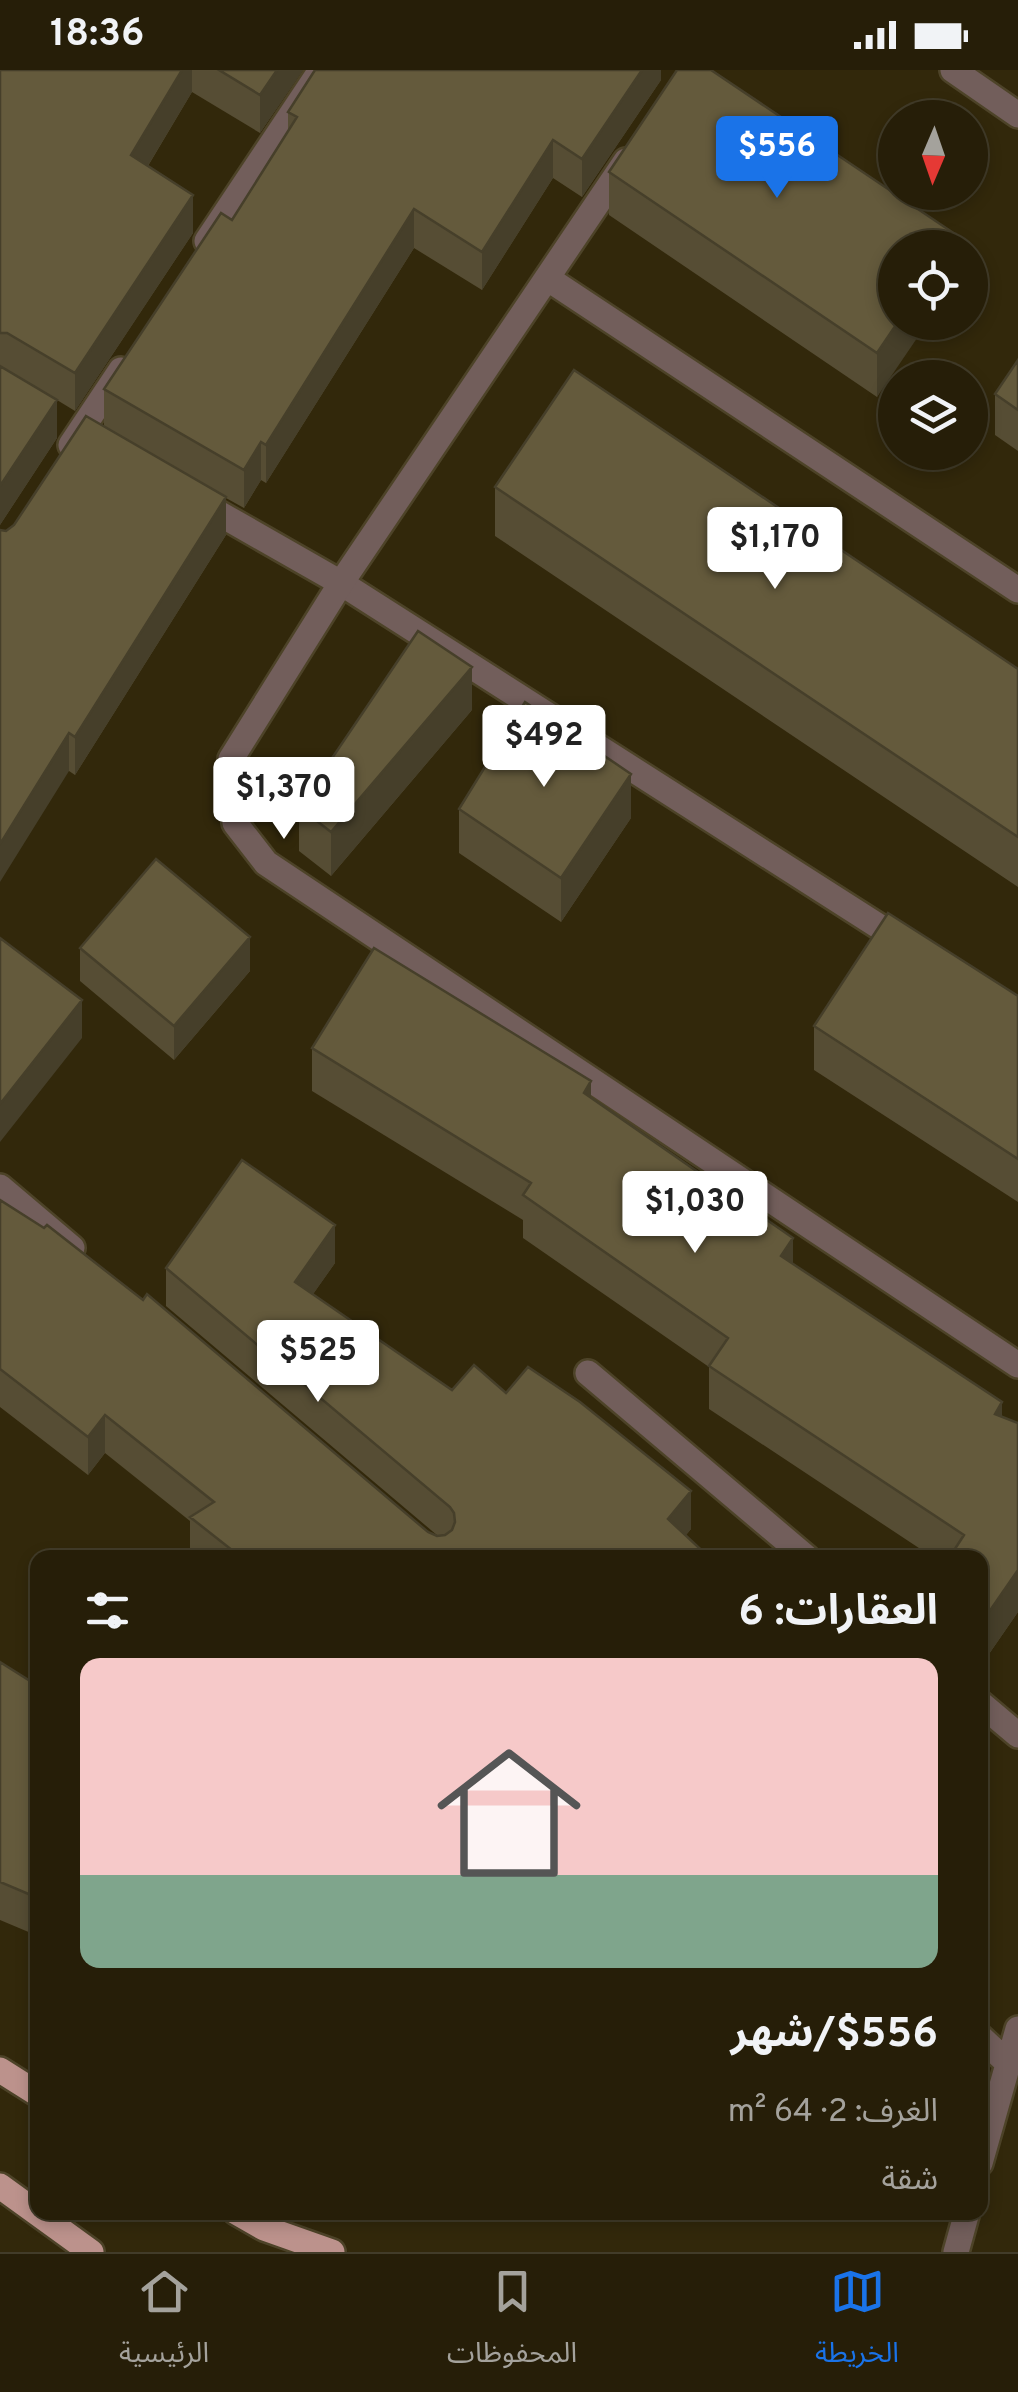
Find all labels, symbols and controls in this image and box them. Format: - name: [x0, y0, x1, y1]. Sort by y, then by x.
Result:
- text: 18:36: [50, 11, 144, 60]
- north arrow: [878, 100, 988, 210]
- map controls: [878, 100, 988, 470]
- pin: $556: [718, 116, 836, 201]
- text: $556: [738, 128, 816, 168]
- button: locate: [878, 230, 988, 340]
- button: layers: [878, 360, 988, 470]
- pin: $1,170: [694, 507, 856, 592]
- text: $1,170: [729, 519, 821, 559]
- pin: $492: [485, 705, 603, 790]
- text: $492: [504, 717, 584, 757]
- pin: $1,370: [203, 757, 365, 842]
- text: $1,370: [235, 769, 333, 809]
- pin: $1,030: [614, 1171, 776, 1256]
- text: $1,030: [644, 1183, 746, 1223]
- pin: $525: [259, 1320, 377, 1405]
- text: $525: [279, 1332, 357, 1372]
- icon: filters: [80, 1583, 135, 1638]
- text: العقارات: 6: [738, 1587, 938, 1640]
- icon: home: [419, 1723, 599, 1903]
- text: $556/شهر: [731, 2009, 938, 2062]
- text: الغرف: 2 · 64 m²: [728, 2093, 938, 2133]
- text: شقة: [882, 2161, 938, 2201]
- tab: الرئيسية: [119, 2264, 209, 2383]
- tab: المحفوظات: [447, 2264, 577, 2383]
- tab: الخريطة: [815, 2264, 899, 2383]

